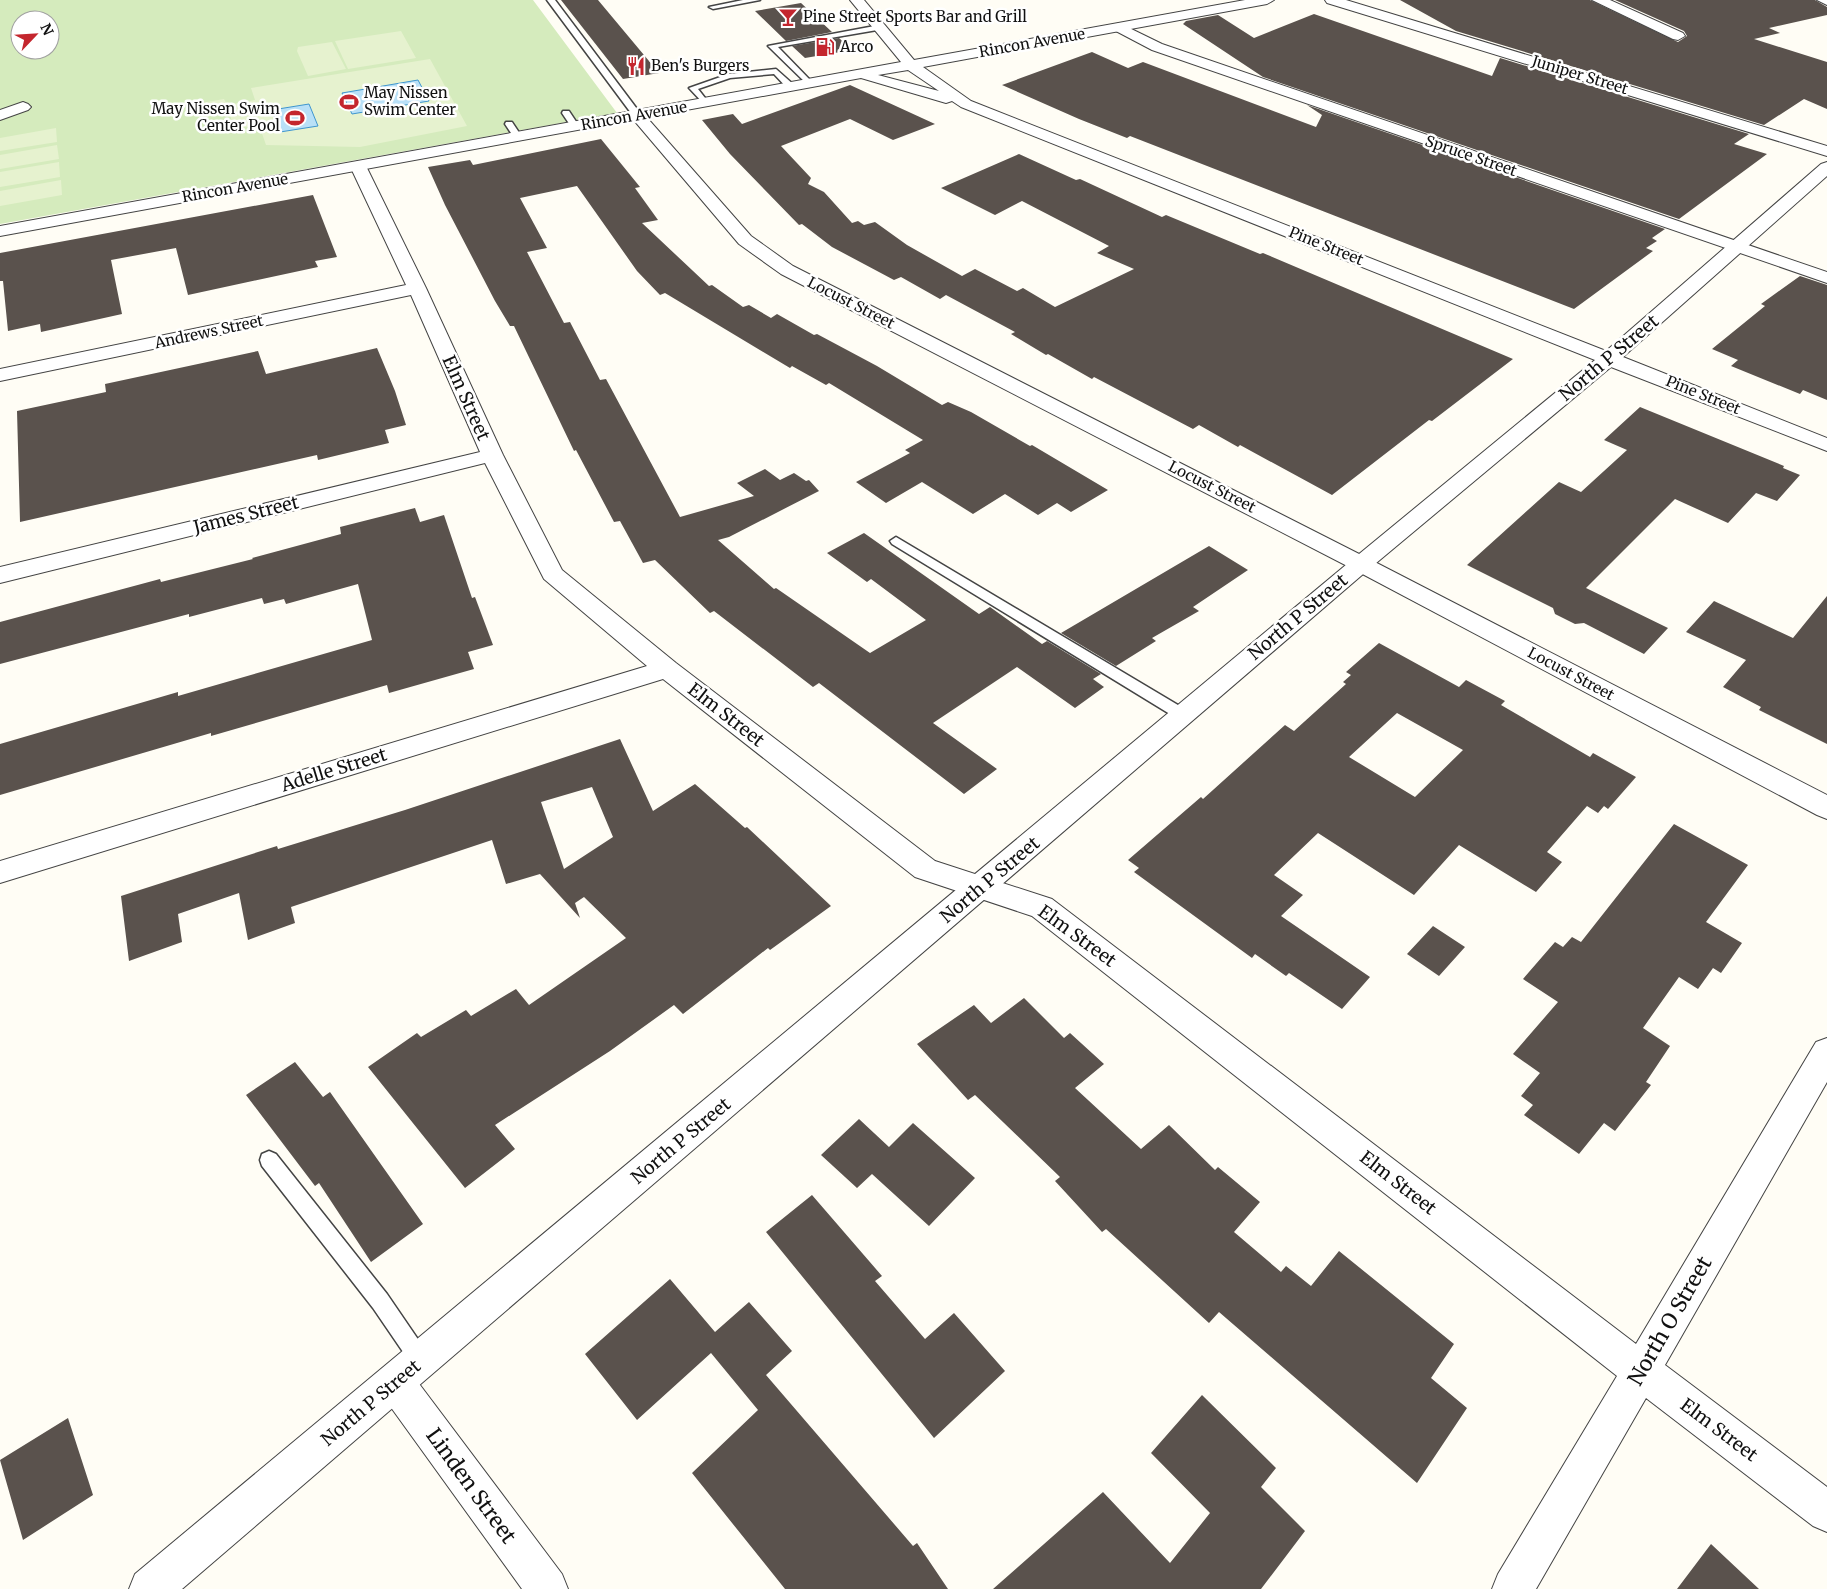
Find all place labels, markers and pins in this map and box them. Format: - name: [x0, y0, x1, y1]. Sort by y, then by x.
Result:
- bar icon: Pine Street Sports Bar and Grill: [777, 6, 799, 28]
- place label: Pine Street Sports Bar and Grill: [803, 7, 1027, 26]
- fuel station icon: Arco: [814, 36, 836, 58]
- place label: Arco: [839, 37, 873, 56]
- restaurant icon: Ben's Burgers: [625, 55, 647, 77]
- place label: Ben's Burgers: [651, 56, 749, 75]
- place label: May Nissen Swim Center: [364, 83, 456, 119]
- sports icon: May Nissen Swim Center: [338, 91, 360, 113]
- place label: May Nissen Swim Center Pool: [152, 99, 280, 135]
- sports icon: May Nissen Swim Center Pool: [284, 107, 306, 129]

